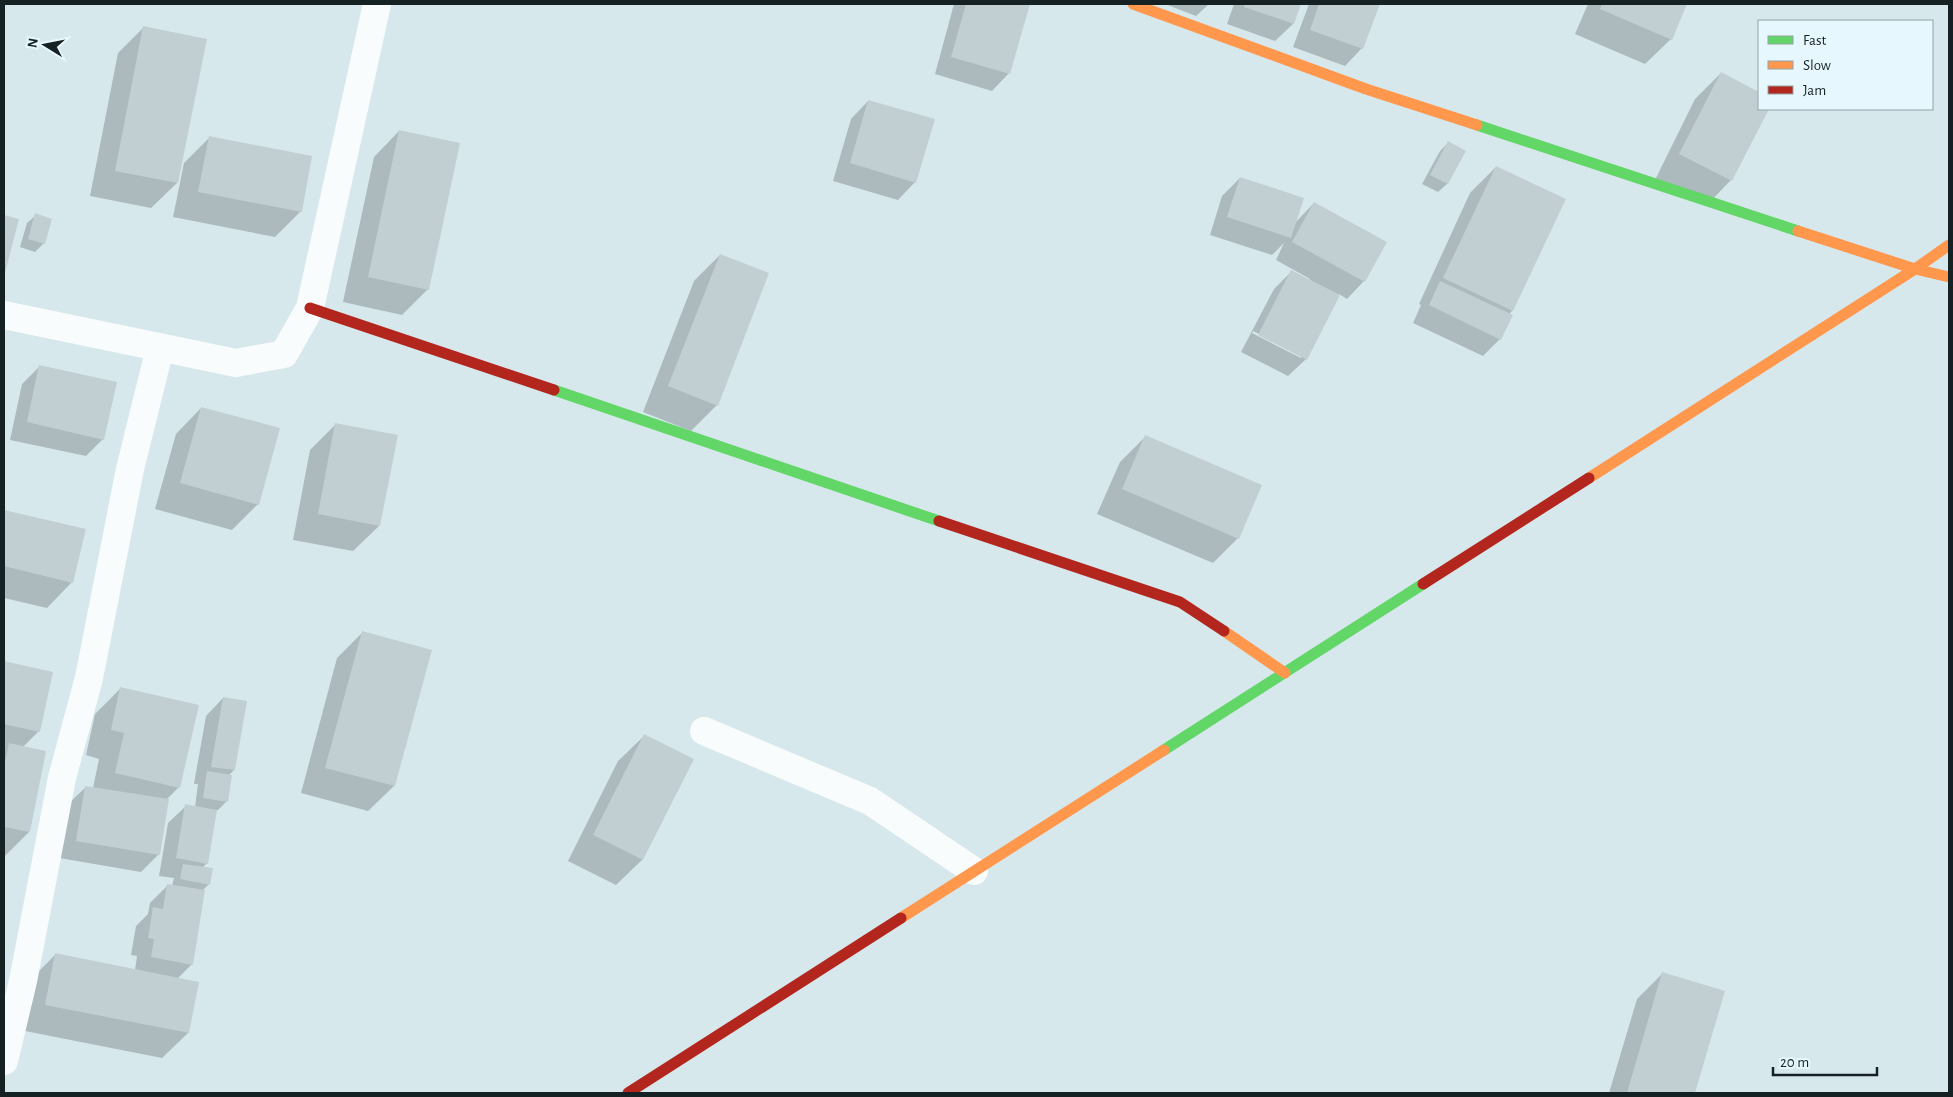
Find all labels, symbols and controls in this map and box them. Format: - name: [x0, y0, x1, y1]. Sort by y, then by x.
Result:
- north arrow: [20, 20, 70, 70]
- legend: [1758, 20, 1933, 110]
- text: Fast: [1803, 33, 1827, 48]
- text: N: [25, 37, 41, 49]
- text: Slow: [1803, 58, 1831, 73]
- text: Jam: [1803, 83, 1826, 98]
- scale bar: [1773, 1044, 1877, 1076]
- text: 20 m: [1780, 1055, 1809, 1070]

